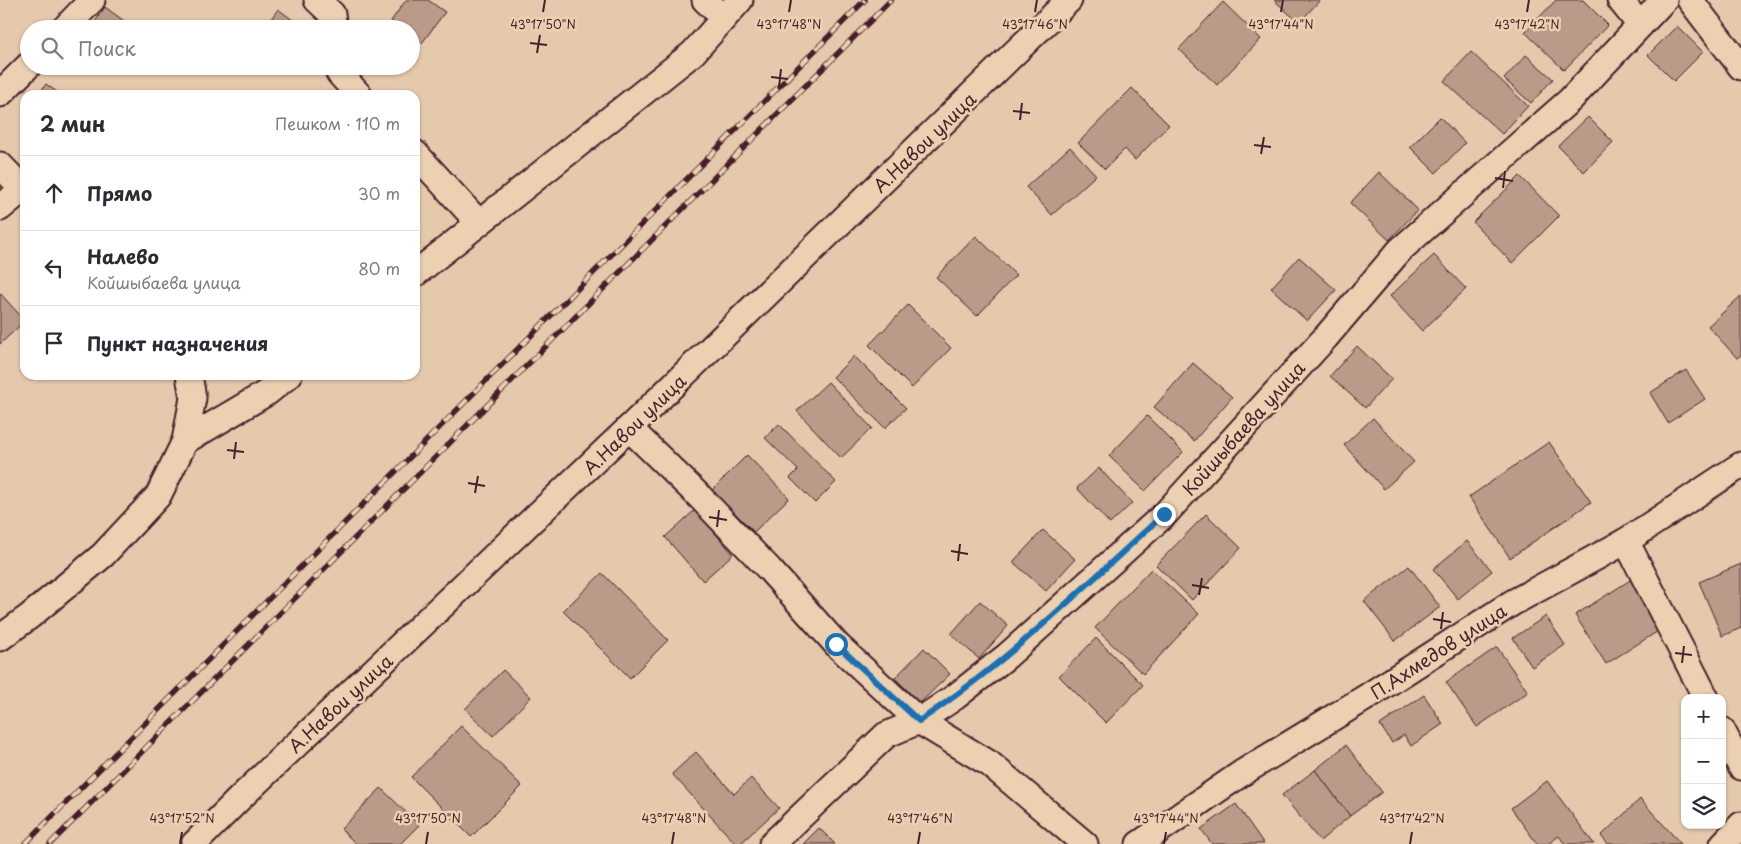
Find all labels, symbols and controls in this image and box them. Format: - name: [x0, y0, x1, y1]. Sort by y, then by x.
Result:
- text: 43°17'50"N: [510, 15, 576, 33]
- text: 43°17'48"N: [757, 15, 821, 33]
- text: 43°17'46"N: [1002, 15, 1068, 33]
- text: 43°17'44"N: [1248, 15, 1314, 33]
- text: 43°17'42"N: [1494, 15, 1560, 33]
- search box: [20, 20, 420, 75]
- icon: search: [38, 34, 66, 62]
- text: Поиск: [78, 34, 136, 62]
- street label: А.Навои улица: [866, 85, 982, 198]
- text: 2 мин: [40, 107, 105, 139]
- text: Пешком · 110 m: [275, 111, 400, 135]
- icon: ahead: [40, 179, 68, 207]
- text: Прямо: [87, 179, 152, 207]
- text: 30 m: [358, 181, 400, 205]
- text: Налево: [87, 242, 159, 270]
- icon: left: [40, 254, 68, 282]
- text: 80 m: [358, 256, 400, 280]
- text: Койшыбаева улица: [87, 270, 241, 294]
- icon: arrive: [40, 329, 68, 357]
- text: Пункт назначения: [87, 329, 268, 357]
- street label: Койшыбаева улица: [1175, 354, 1311, 501]
- street label: А.Навои улица: [576, 367, 692, 480]
- route end: [1153, 503, 1176, 526]
- street label: П.Ахмедов улица: [1364, 596, 1512, 705]
- route start: [825, 633, 848, 656]
- street label: А.Навои улица: [282, 647, 399, 759]
- map controls: [1681, 694, 1726, 829]
- button: +: [1681, 694, 1726, 739]
- button: −: [1681, 739, 1726, 784]
- button: layers: [1681, 784, 1726, 829]
- text: 43°17'52"N: [149, 809, 215, 827]
- text: 43°17'50"N: [395, 809, 461, 827]
- text: 43°17'48"N: [642, 809, 706, 827]
- text: 43°17'46"N: [887, 809, 953, 827]
- text: 43°17'44"N: [1133, 809, 1199, 827]
- text: 43°17'42"N: [1379, 809, 1445, 827]

